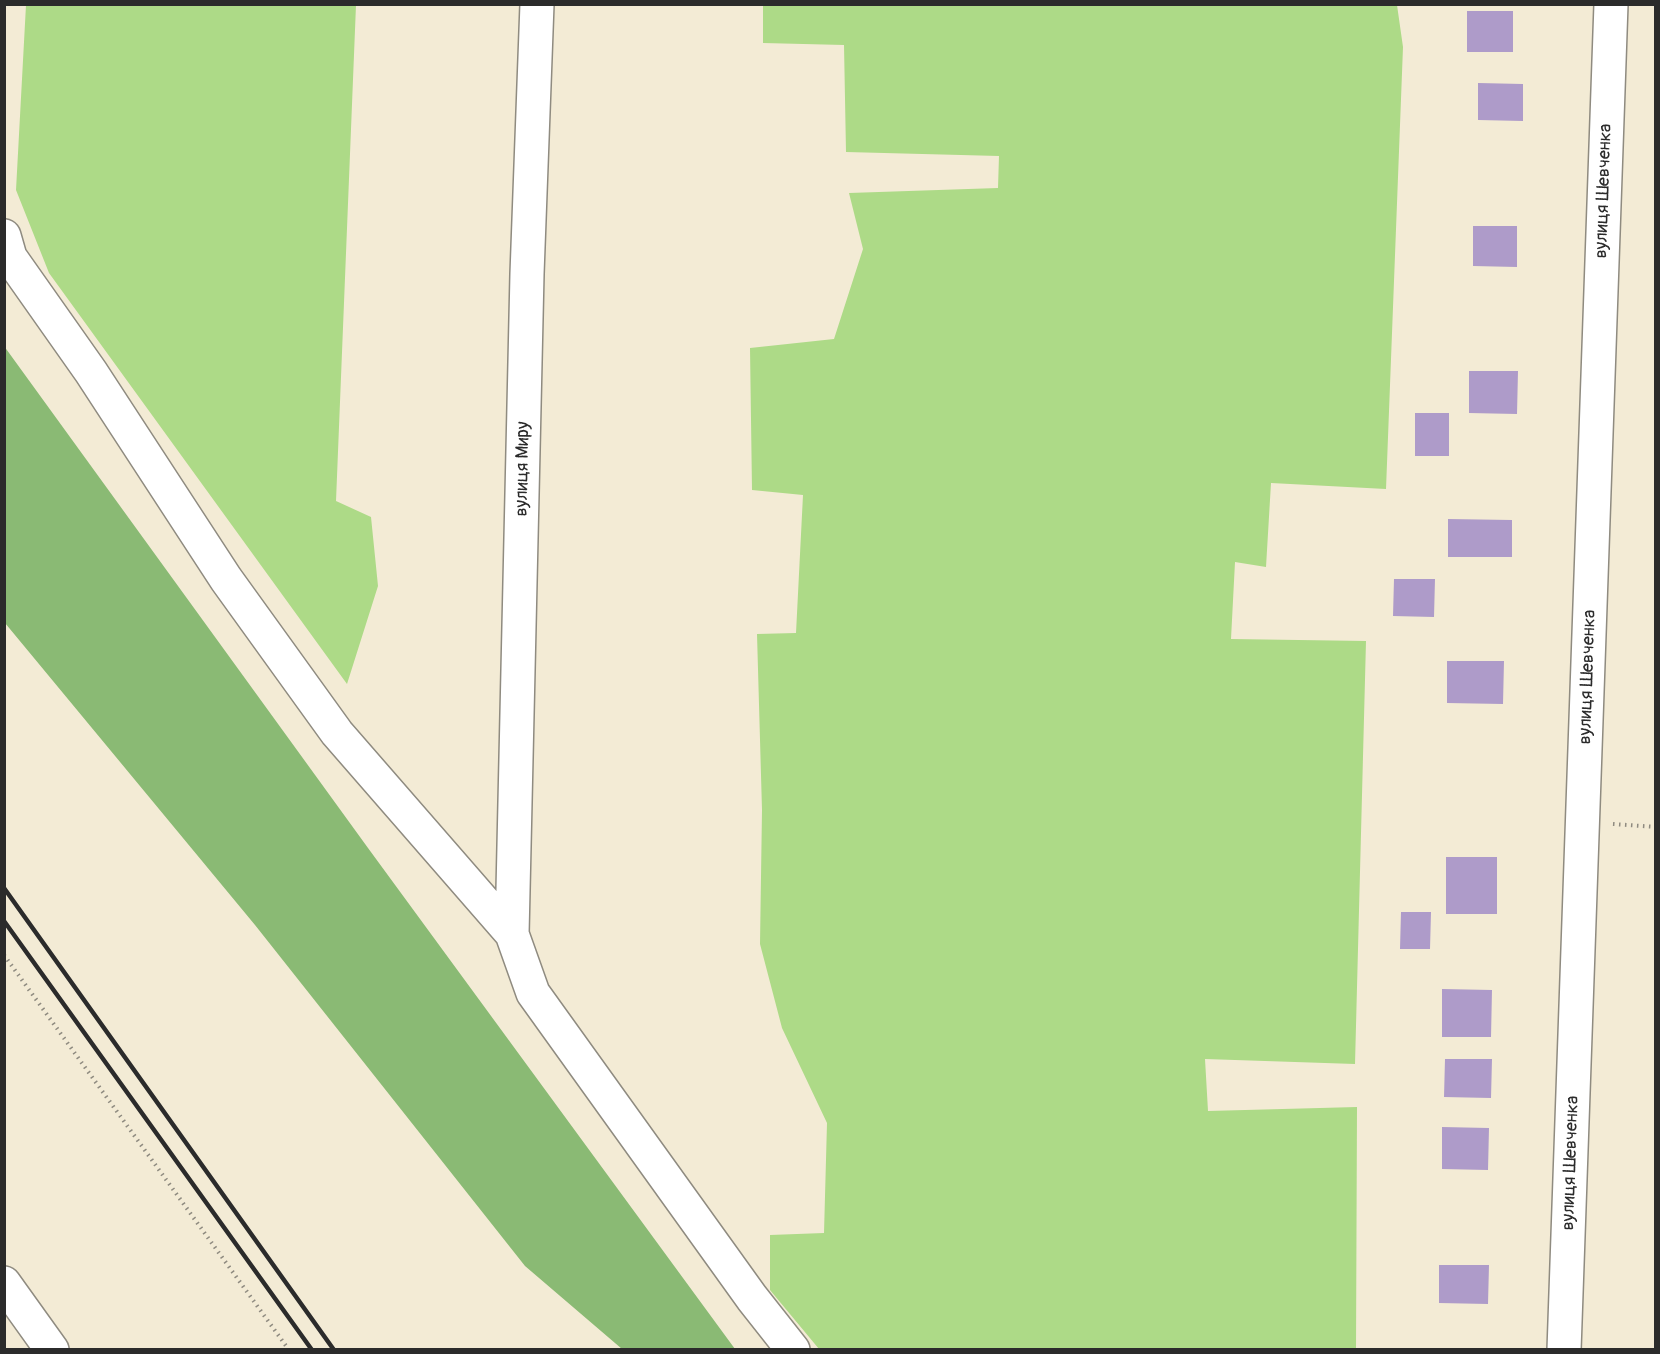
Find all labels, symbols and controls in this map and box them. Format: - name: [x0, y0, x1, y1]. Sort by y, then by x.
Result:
- street label: вулиця Шевченка: [1591, 123, 1617, 259]
- street label: вулиця Миру: [511, 421, 535, 517]
- street label: вулиця Шевченка: [1575, 609, 1601, 745]
- street label: вулиця Шевченка: [1558, 1095, 1584, 1231]

